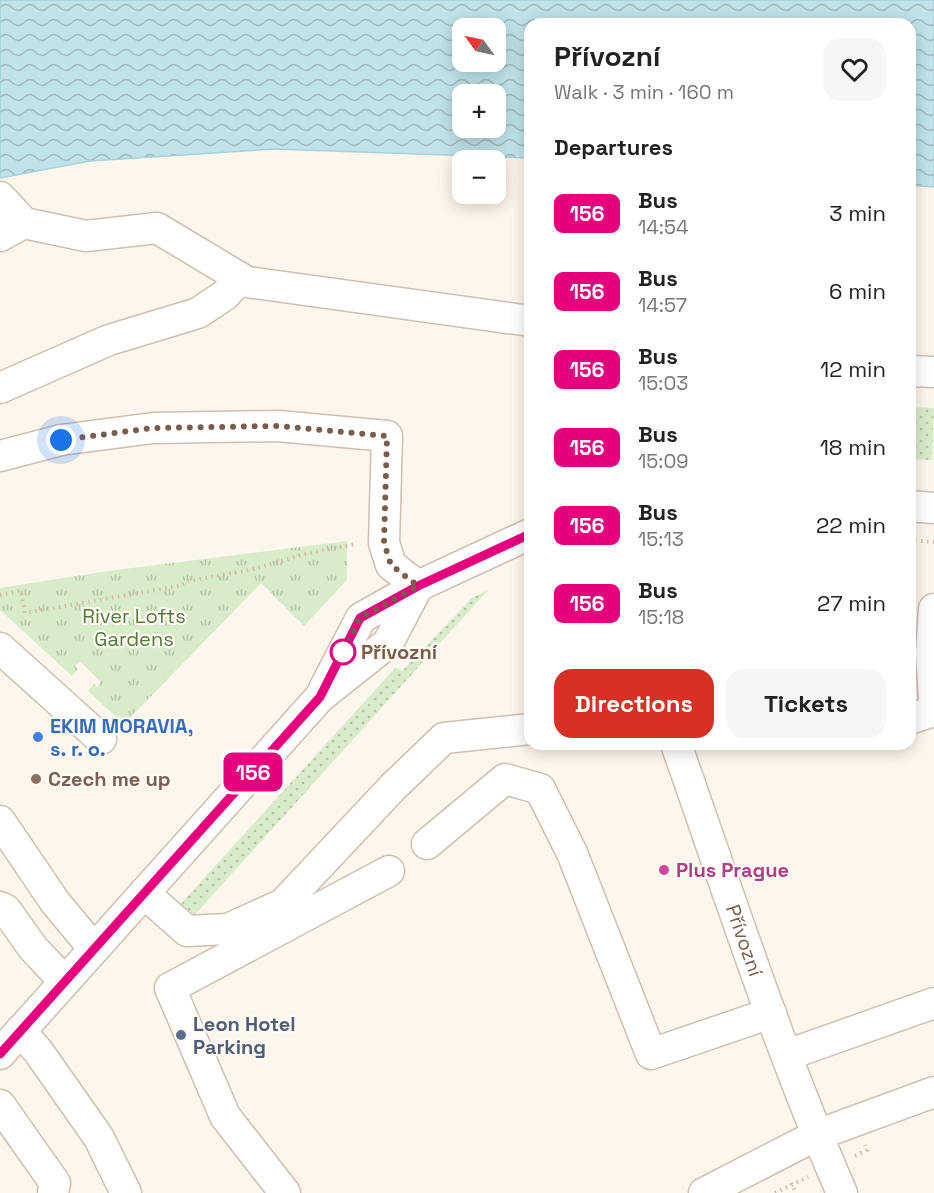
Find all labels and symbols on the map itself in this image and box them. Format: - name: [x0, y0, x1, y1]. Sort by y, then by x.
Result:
- north arrow: [452, 18, 506, 72]
- your location: [46, 425, 76, 455]
- park label: River Lofts Gardens: [82, 603, 186, 652]
- marker: Přívozní: [330, 639, 356, 665]
- place label: Přívozní: [361, 639, 438, 665]
- place label: EKIM MORAVIA, s. r. o.: [50, 713, 193, 762]
- marker: EKIM MORAVIA, s. r. o.: [31, 730, 45, 744]
- line badge: 156: [218, 752, 288, 792]
- place label: Czech me up: [48, 766, 171, 792]
- marker: Czech me up: [29, 772, 43, 786]
- place label: Plus Prague: [676, 857, 789, 883]
- marker: Plus Prague: [657, 863, 671, 877]
- street label: Přívozní: [720, 901, 769, 980]
- place label: Leon Hotel Parking: [193, 1011, 296, 1060]
- marker: Leon Hotel Parking: [174, 1028, 188, 1042]

